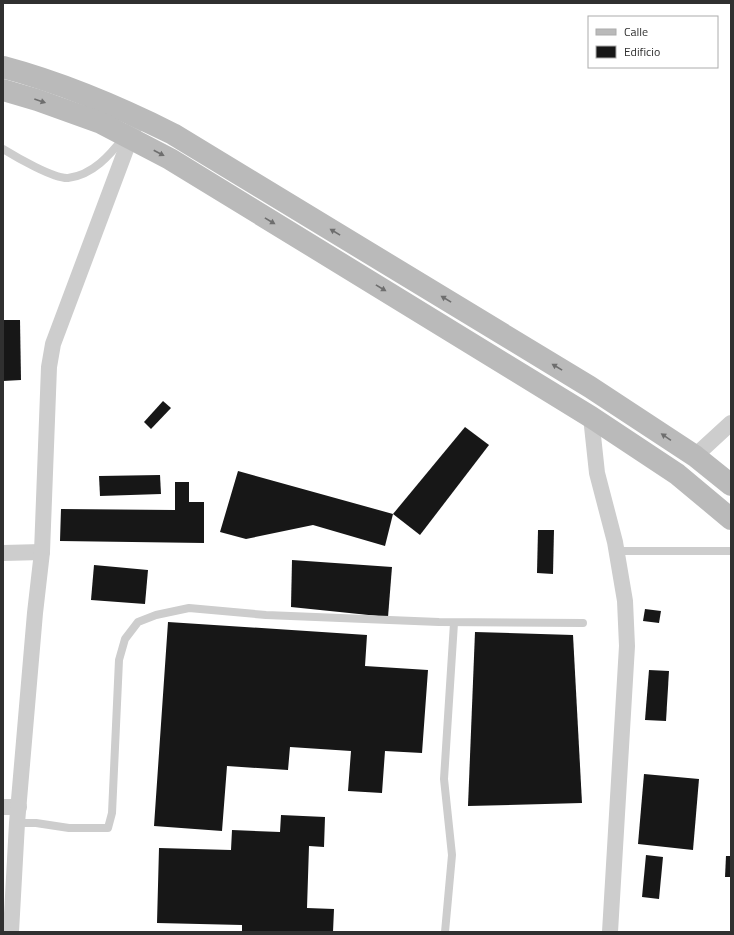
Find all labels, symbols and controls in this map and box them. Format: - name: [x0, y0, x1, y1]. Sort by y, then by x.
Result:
- legend: [588, 16, 718, 68]
- text: Calle: [624, 22, 648, 41]
- text: Edificio: [624, 42, 660, 61]
- one-way arrow: [35, 98, 47, 104]
- one-way arrow: [153, 150, 165, 157]
- one-way arrow: [264, 217, 276, 224]
- one-way arrow: [329, 228, 341, 235]
- one-way arrow: [375, 285, 387, 292]
- one-way arrow: [441, 295, 451, 303]
- one-way arrow: [551, 363, 563, 370]
- one-way arrow: [661, 433, 671, 441]

